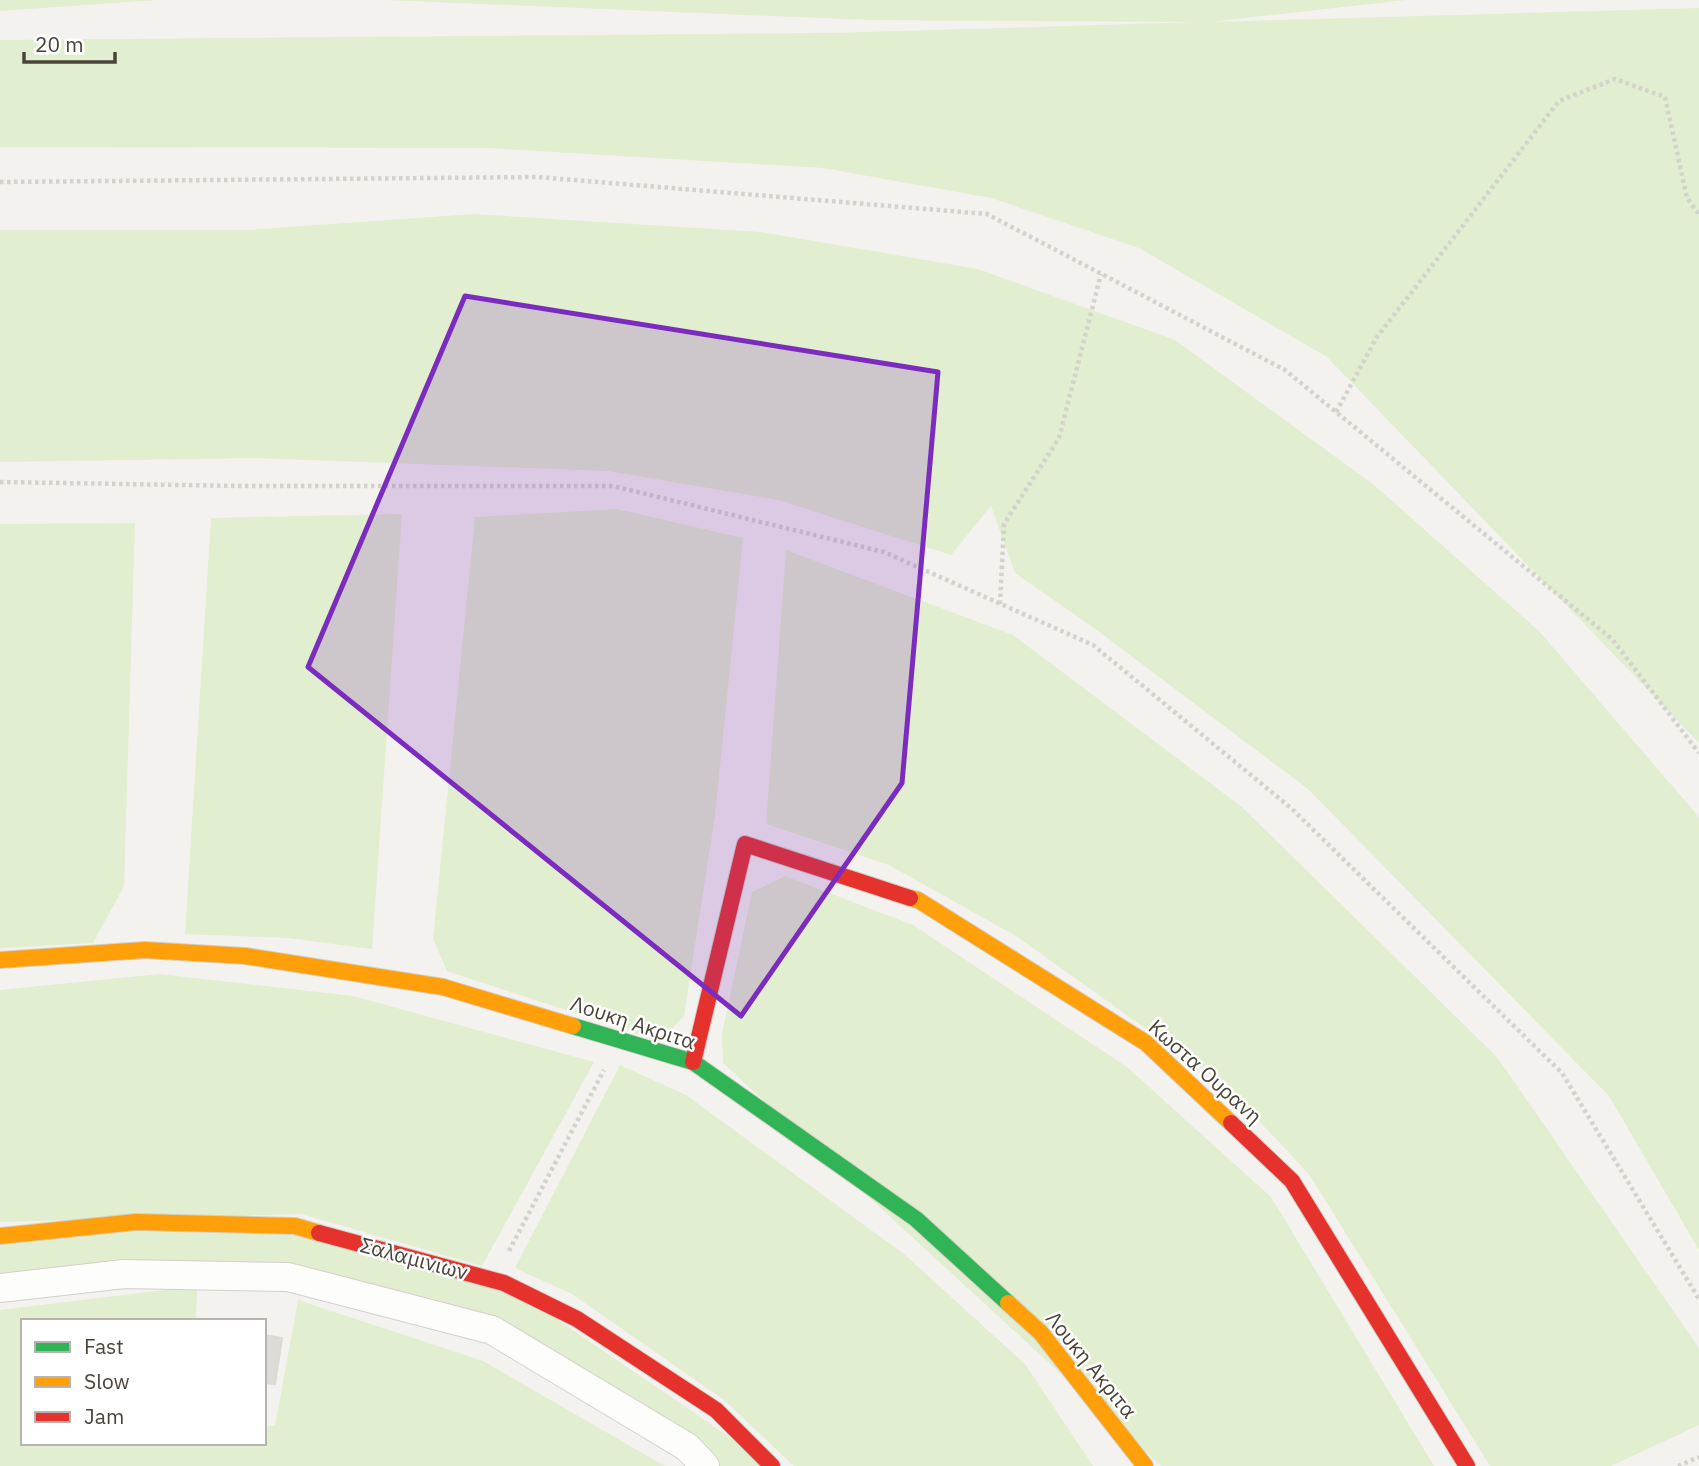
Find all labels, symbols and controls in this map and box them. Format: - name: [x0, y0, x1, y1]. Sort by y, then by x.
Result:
- scale bar: [24, 21, 116, 65]
- text: 20 m: [35, 30, 84, 58]
- street label: Λουκη Ακριτα: [567, 989, 699, 1055]
- street label: Κωστα Ουρανη: [1143, 1013, 1268, 1130]
- street label: Σαλαμινιων: [357, 1230, 471, 1286]
- street label: Λουκη Ακριτα: [1040, 1305, 1144, 1424]
- legend: [21, 1319, 266, 1445]
- text: Fast: [84, 1332, 124, 1360]
- text: Slow: [84, 1367, 130, 1395]
- text: Jam: [84, 1402, 124, 1430]

